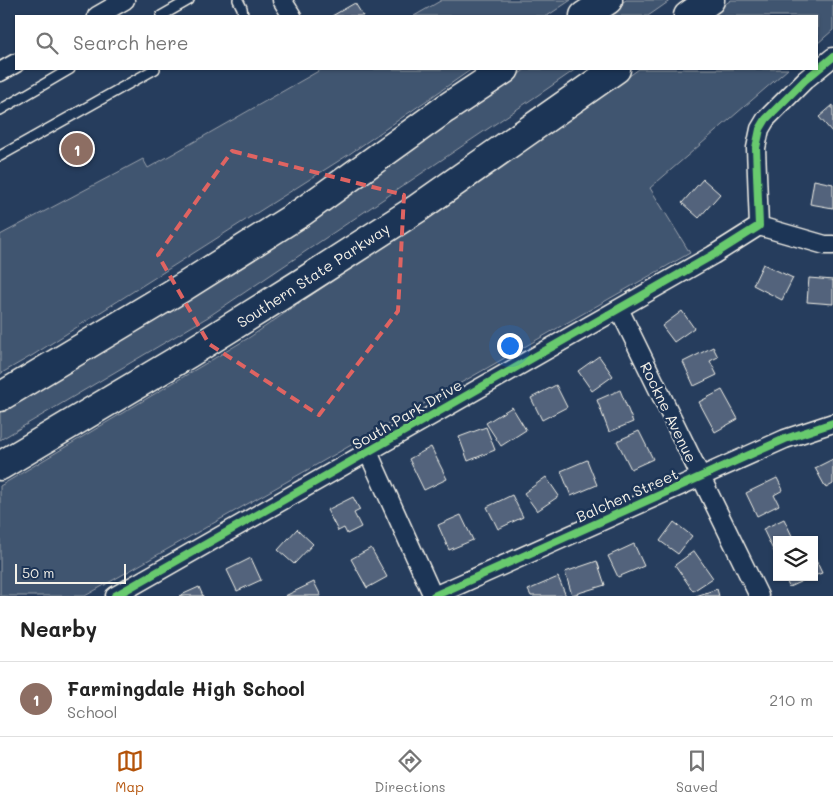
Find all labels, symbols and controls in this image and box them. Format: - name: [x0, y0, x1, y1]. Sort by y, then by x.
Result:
- search box: [15, 15, 818, 70]
- icon: search: [33, 29, 61, 57]
- text: Search here: [73, 30, 189, 55]
- pin: 1: [61, 130, 93, 168]
- street label: Southern State Parkway: [233, 218, 393, 332]
- your location: [497, 333, 523, 359]
- street label: Rockne Avenue: [636, 358, 702, 466]
- street label: South Park Drive: [348, 374, 466, 454]
- street label: Balchen Street: [573, 464, 681, 526]
- map controls: [773, 536, 818, 581]
- button: layers: [773, 536, 818, 581]
- scale bar: [15, 561, 126, 584]
- text: 50 m: [22, 563, 54, 582]
- text: Nearby: [20, 615, 97, 642]
- text: Farmingdale High School: [67, 676, 305, 701]
- text: 1: [32, 689, 40, 710]
- text: 210 m: [769, 689, 813, 710]
- text: School: [67, 701, 117, 722]
- tab: Map: [115, 747, 144, 796]
- tab: Directions: [374, 747, 446, 796]
- tab: Saved: [676, 747, 718, 796]

